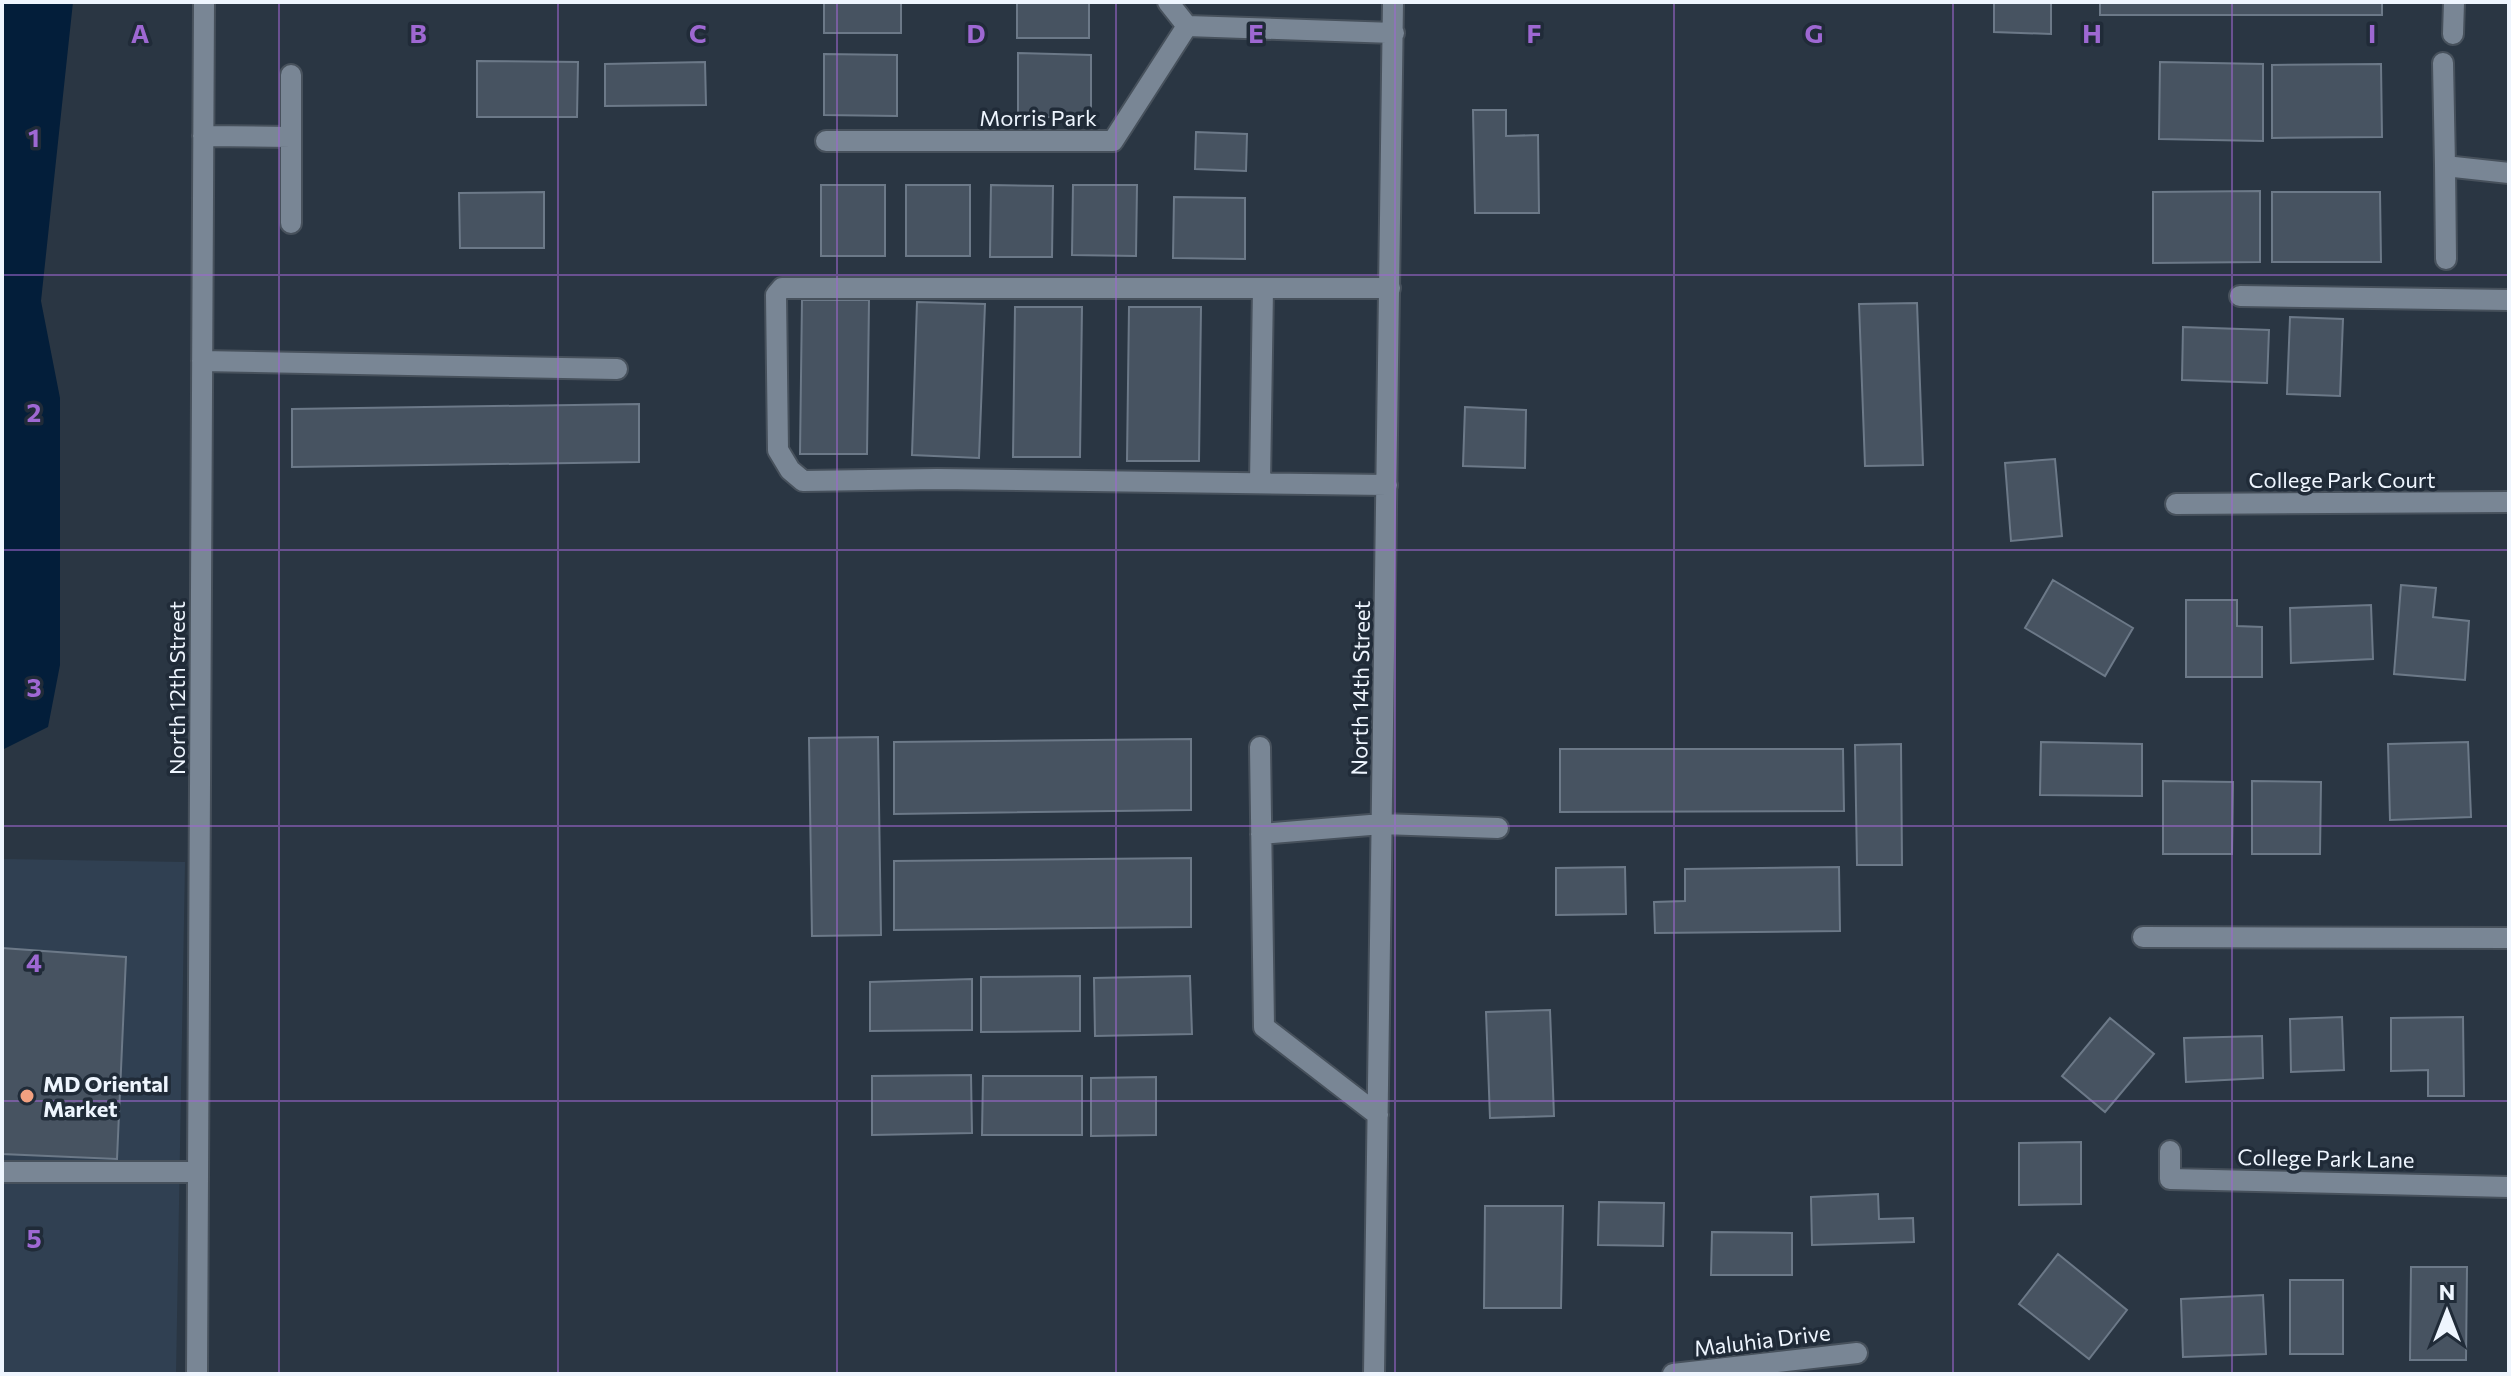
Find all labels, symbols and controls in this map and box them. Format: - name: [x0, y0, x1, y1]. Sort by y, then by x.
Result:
- text: A: [131, 17, 150, 48]
- text: B: [409, 17, 427, 48]
- text: C: [689, 17, 707, 48]
- text: D: [966, 17, 986, 48]
- text: E: [1248, 17, 1264, 48]
- text: F: [1526, 17, 1542, 48]
- text: G: [1805, 17, 1823, 48]
- text: H: [2082, 17, 2102, 48]
- text: I: [2368, 17, 2376, 48]
- street label: Morris Park: [979, 104, 1097, 131]
- text: 1: [28, 121, 40, 152]
- text: 2: [27, 396, 41, 427]
- street label: College Park Court: [2248, 466, 2436, 493]
- street label: North 14th Street: [1345, 600, 1375, 776]
- street label: North 12th Street: [163, 601, 190, 775]
- text: 3: [26, 671, 42, 702]
- text: 4: [26, 946, 42, 977]
- place label: MD Oriental Market: [43, 1070, 169, 1122]
- marker: MD Oriental Market: [18, 1087, 36, 1105]
- street label: College Park Lane: [2237, 1143, 2415, 1173]
- text: 5: [26, 1222, 42, 1253]
- north arrow: [2407, 1272, 2487, 1352]
- text: N: [2439, 1278, 2455, 1305]
- street label: Maluhia Drive: [1692, 1318, 1832, 1362]

